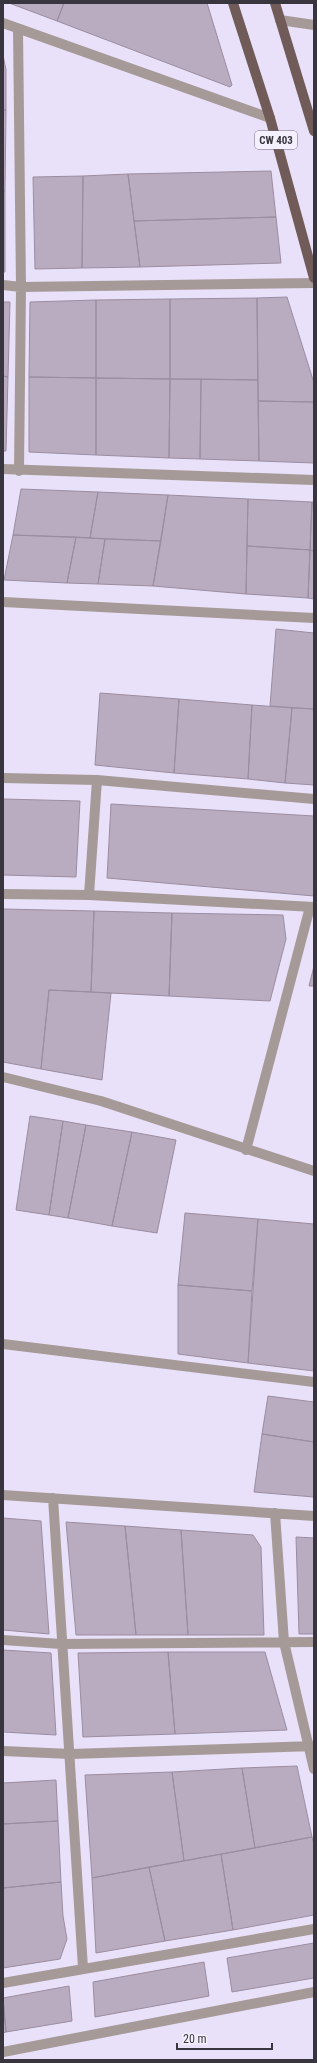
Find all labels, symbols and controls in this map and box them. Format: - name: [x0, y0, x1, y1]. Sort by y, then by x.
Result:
- road number: CW 403: [255, 131, 297, 149]
- scale bar: [177, 2025, 272, 2051]
- text: 20 m: [183, 2032, 207, 2046]

